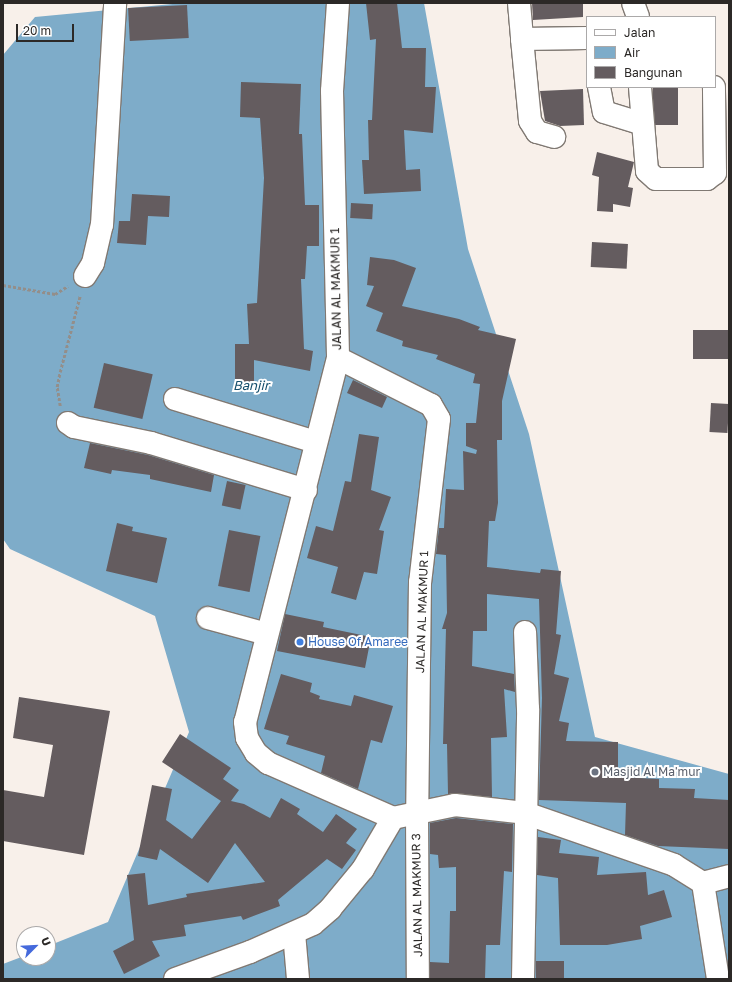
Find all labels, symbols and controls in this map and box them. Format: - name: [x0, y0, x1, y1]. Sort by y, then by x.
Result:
- scale bar: [18, 16, 76, 42]
- legend: [586, 16, 716, 88]
- text: 20 m: [23, 23, 51, 38]
- text: Jalan: [624, 25, 655, 40]
- text: Air: [624, 45, 640, 60]
- text: Bangunan: [624, 65, 682, 80]
- street label: JALAN AL MAKMUR 1: [328, 228, 344, 350]
- water label: Banjir: [233, 377, 269, 393]
- street label: JALAN AL MAKMUR 1: [413, 551, 431, 673]
- place label: House Of Amaree: [308, 635, 408, 649]
- marker: House Of Amaree: [295, 637, 305, 647]
- place label: Masjid Al Ma'mur: [603, 765, 700, 779]
- marker: Masjid Al Ma'mur: [590, 767, 600, 777]
- street label: JALAN AL MAKMUR 3: [409, 833, 425, 957]
- north arrow: [16, 926, 56, 966]
- text: U: [39, 935, 54, 948]

